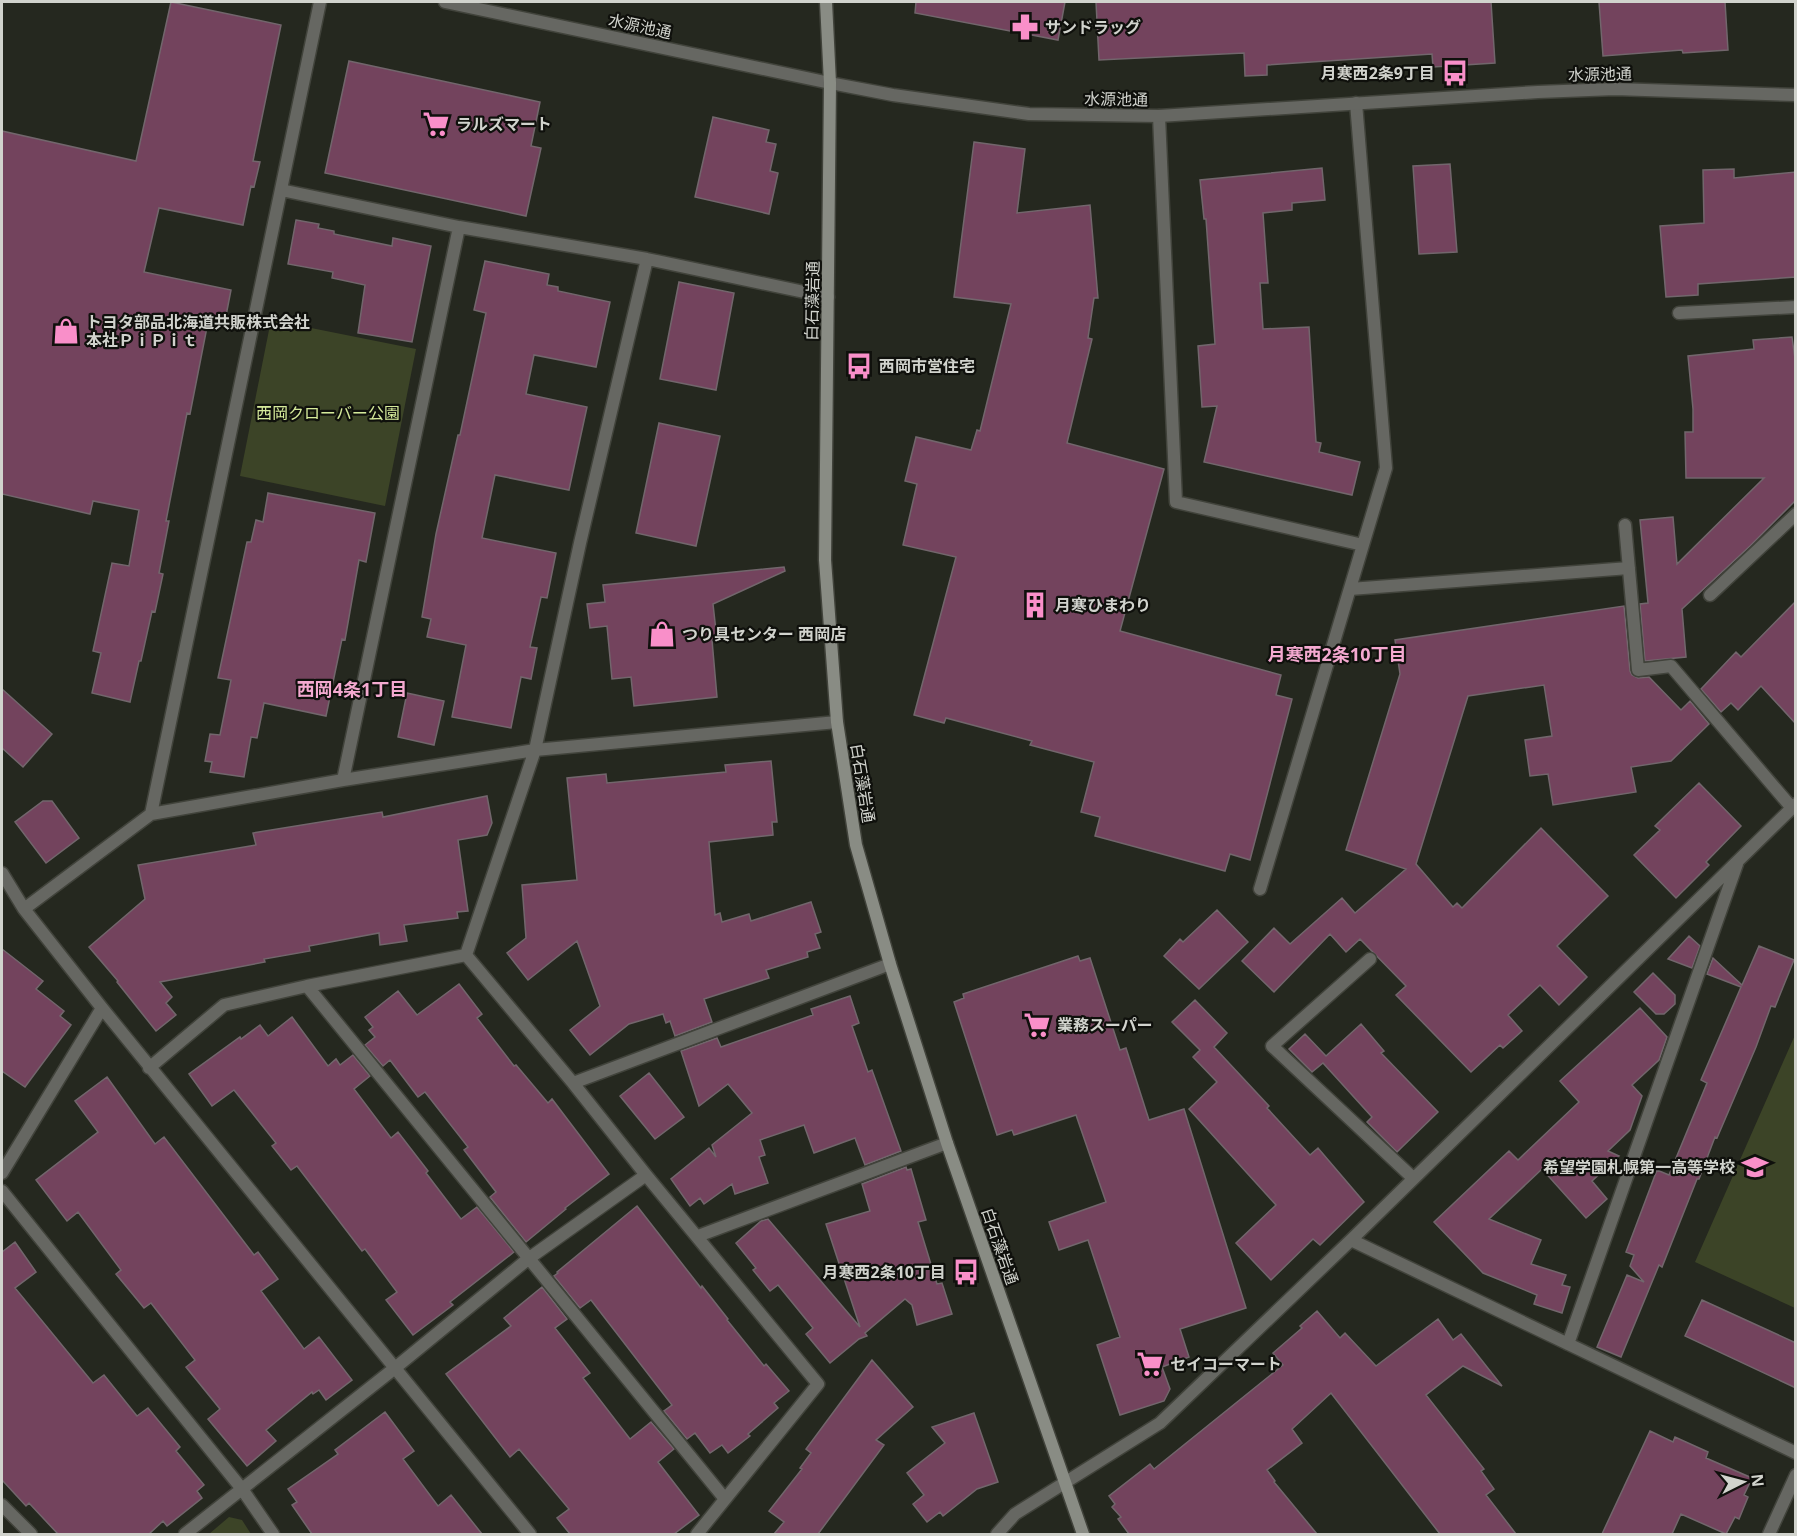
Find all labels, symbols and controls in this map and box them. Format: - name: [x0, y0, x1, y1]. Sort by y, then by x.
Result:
- street label: 水源池通: [606, 9, 674, 43]
- pharmacy icon: サンドラッグ: [1010, 12, 1040, 42]
- place label: サンドラッグ: [1045, 16, 1141, 38]
- bus stop icon: 月寒西2条9丁目: [1440, 58, 1470, 88]
- place label: 月寒西2条9丁目: [1321, 62, 1435, 84]
- street label: 水源池通: [1568, 62, 1632, 86]
- street label: 水源池通: [1084, 87, 1148, 111]
- supermarket icon: ラルズマート: [421, 109, 451, 139]
- place label: ラルズマート: [456, 113, 552, 135]
- street label: 白石藻岩通: [800, 261, 824, 341]
- place label: トヨタ部品北海道共販株式会社 本社ＰｉＰｉｔ: [86, 311, 310, 351]
- shop icon: トヨタ部品北海道共販株式会社 本社ＰｉＰｉｔ: [51, 316, 81, 346]
- bus stop icon: 西岡市営住宅: [844, 351, 874, 381]
- place label: 西岡市営住宅: [879, 355, 975, 377]
- park label: 西岡クローバー公園: [256, 402, 400, 424]
- building icon: 月寒ひまわり: [1020, 590, 1050, 620]
- place label: 月寒ひまわり: [1055, 594, 1151, 616]
- shop icon: つり具センター 西岡店: [647, 619, 677, 649]
- place label: つり具センター 西岡店: [682, 623, 846, 645]
- district label: 月寒西2条10丁目: [1268, 642, 1406, 666]
- district label: 西岡4条1丁目: [297, 677, 407, 701]
- street label: 白石藻岩通: [846, 742, 880, 824]
- supermarket icon: 業務スーパー: [1022, 1010, 1052, 1040]
- place label: 業務スーパー: [1057, 1014, 1153, 1036]
- school or university icon: 希望学園札幌第一高等学校: [1740, 1152, 1770, 1182]
- place label: 希望学園札幌第一高等学校: [1543, 1156, 1735, 1178]
- street label: 白石藻岩通: [977, 1205, 1023, 1287]
- bus stop icon: 月寒西2条10丁目: [951, 1257, 981, 1287]
- place label: 月寒西2条10丁目: [823, 1261, 946, 1283]
- supermarket icon: セイコーマート: [1135, 1349, 1165, 1379]
- place label: セイコーマート: [1170, 1353, 1282, 1375]
- north arrow: [1713, 1452, 1773, 1512]
- text: N: [1746, 1473, 1770, 1488]

